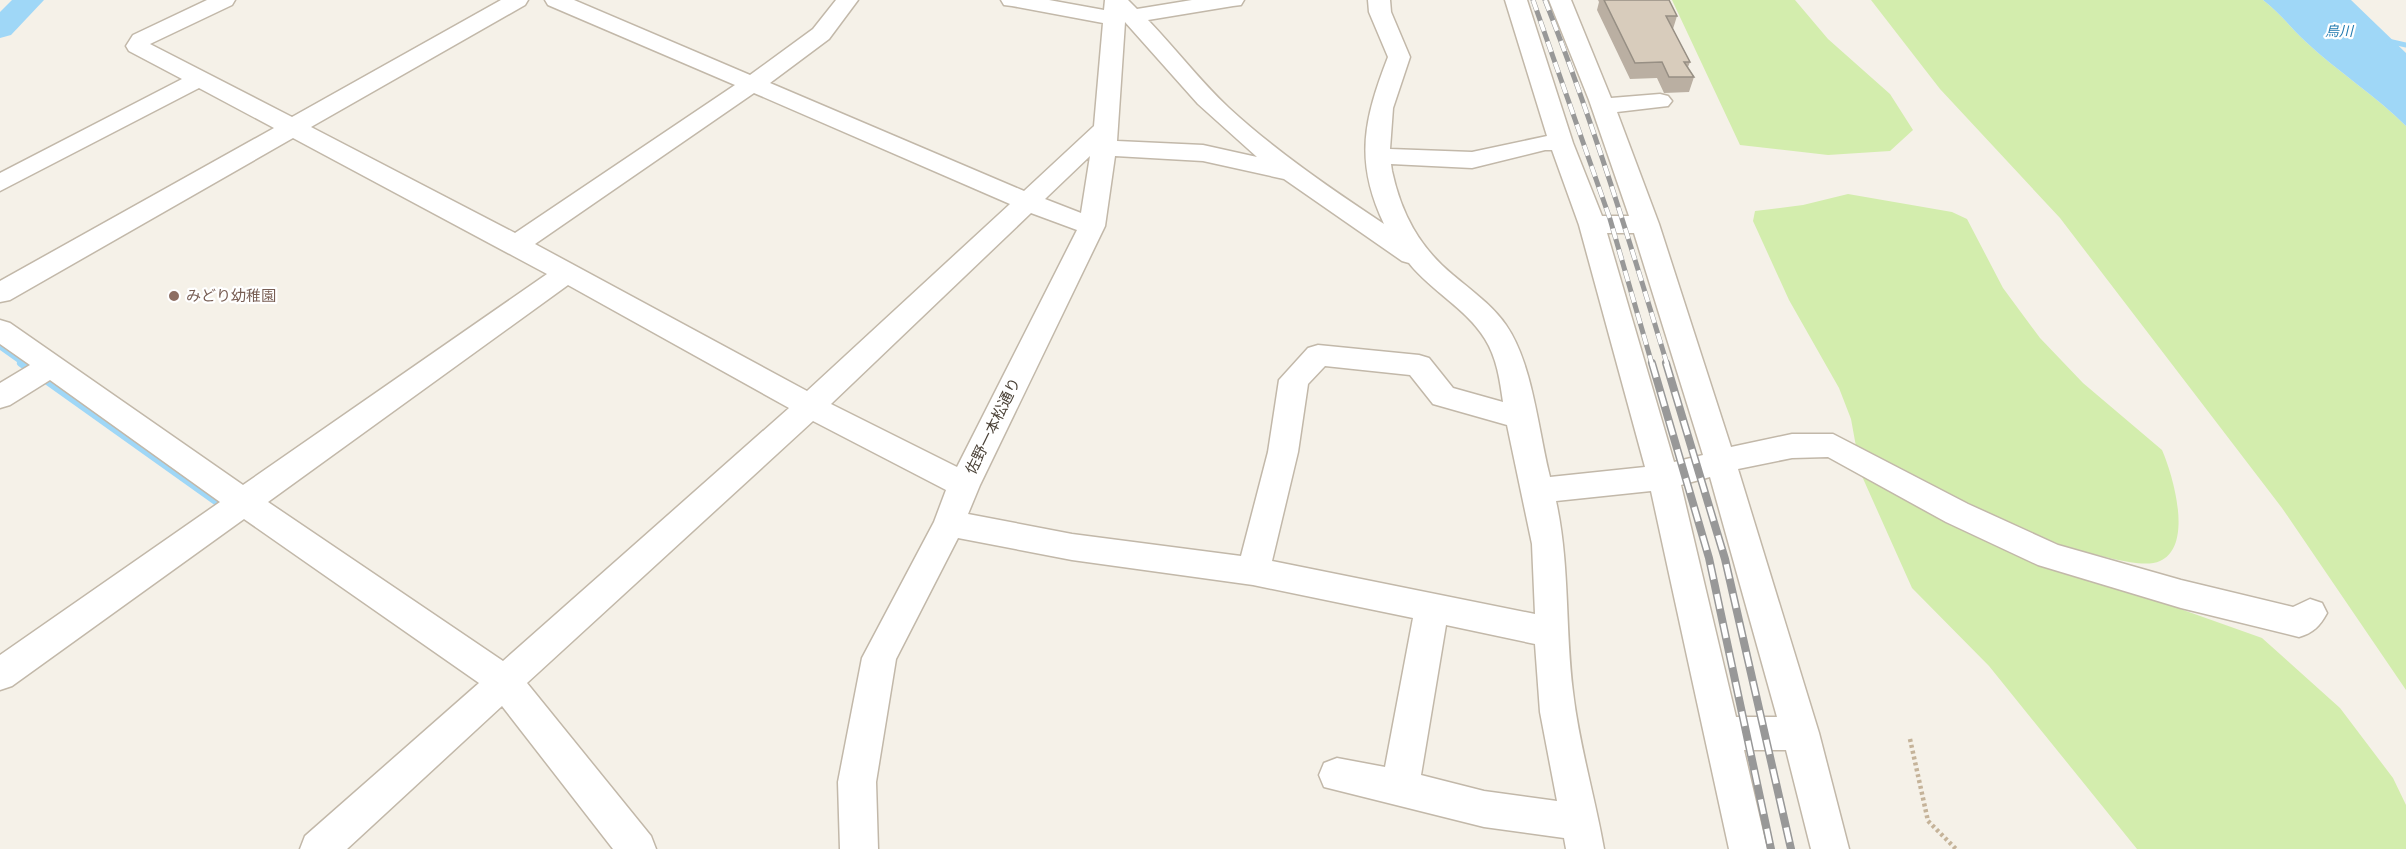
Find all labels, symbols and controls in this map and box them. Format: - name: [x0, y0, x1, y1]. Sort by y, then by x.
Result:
- water label: 烏川: [2325, 23, 2355, 40]
- place label: みどり幼稚園: [186, 287, 276, 305]
- marker: みどり幼稚園: [167, 289, 181, 303]
- street label: 佐野一本松通り: [962, 375, 1024, 477]

